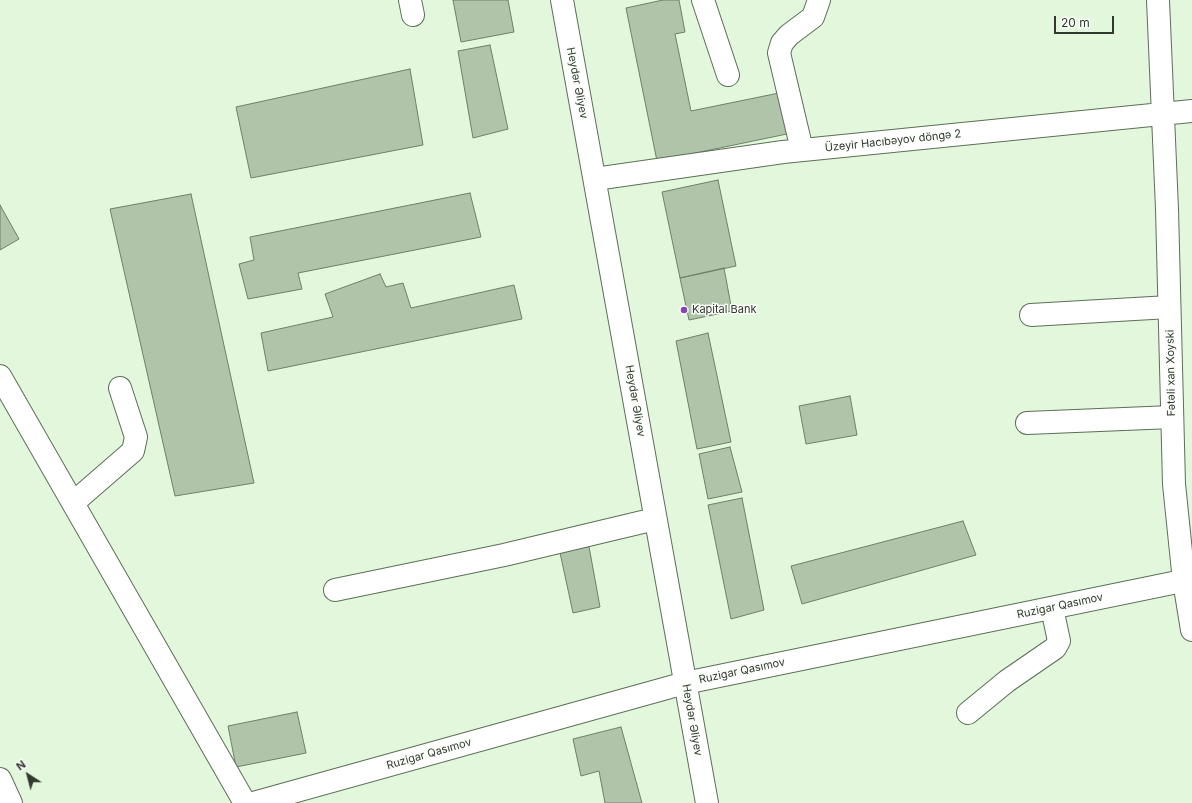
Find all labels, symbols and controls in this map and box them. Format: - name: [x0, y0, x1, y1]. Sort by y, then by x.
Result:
- scale bar: [1056, 8, 1116, 34]
- text: 20 m: [1061, 15, 1090, 30]
- street label: Heydər Əliyev: [564, 46, 590, 120]
- street label: Üzeyir Hacıbəyov döngə 2: [824, 127, 962, 155]
- place label: Kapital Bank: [692, 303, 756, 317]
- marker: Kapital Bank: [679, 305, 689, 315]
- street label: Fətəli xan Xoyski: [1164, 329, 1178, 417]
- street label: Heydər Əliyev: [622, 364, 648, 438]
- street label: Ruzigar Qasımov: [1016, 590, 1104, 622]
- street label: Ruzigar Qasımov: [698, 655, 786, 687]
- street label: Heydər Əliyev: [679, 683, 705, 757]
- street label: Ruzigar Qasımov: [385, 736, 473, 772]
- north arrow: [8, 755, 48, 795]
- text: N: [13, 757, 28, 773]

